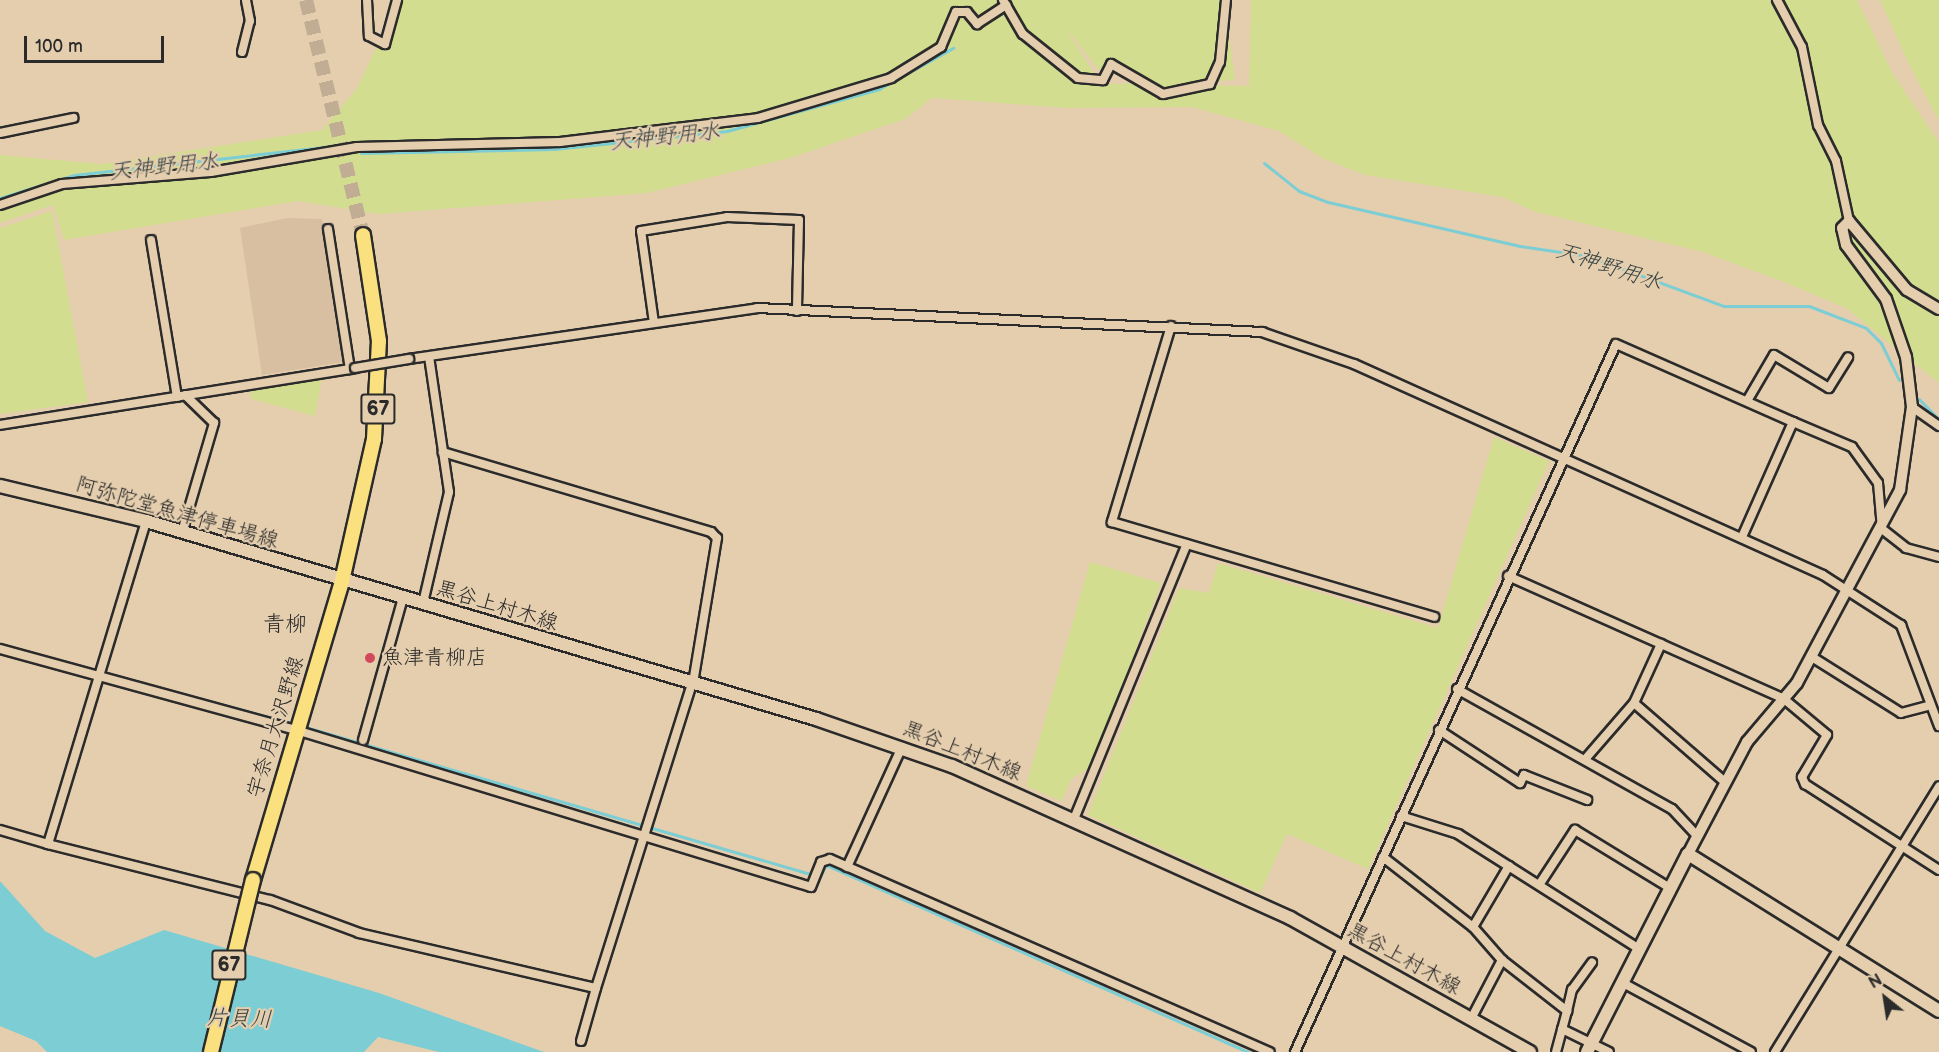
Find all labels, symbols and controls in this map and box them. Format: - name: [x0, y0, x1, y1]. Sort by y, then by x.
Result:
- scale bar: [27, 24, 166, 62]
- text: 100 m: [35, 36, 83, 57]
- water label: 天神野用水: [609, 118, 721, 156]
- water label: 天神野用水: [108, 148, 220, 186]
- water label: 天神野用水: [1553, 237, 1665, 297]
- road number: 67: [360, 392, 396, 426]
- street label: 阿弥陀堂魚津停車場線: [73, 472, 281, 554]
- street label: 黒谷上村木線: [433, 576, 561, 636]
- district label: 青柳: [263, 612, 307, 638]
- place label: 魚津青柳店: [382, 645, 487, 671]
- marker: 魚津青柳店: [363, 651, 377, 665]
- street label: 宇奈月大沢野線: [242, 653, 310, 801]
- street label: 黒谷上村木線: [899, 716, 1025, 786]
- street label: 黒谷上村木線: [1343, 917, 1465, 1001]
- road number: 67: [211, 948, 247, 982]
- north arrow: [1855, 968, 1915, 1028]
- text: N: [1866, 971, 1886, 993]
- water label: 片貝川: [206, 1005, 272, 1033]

